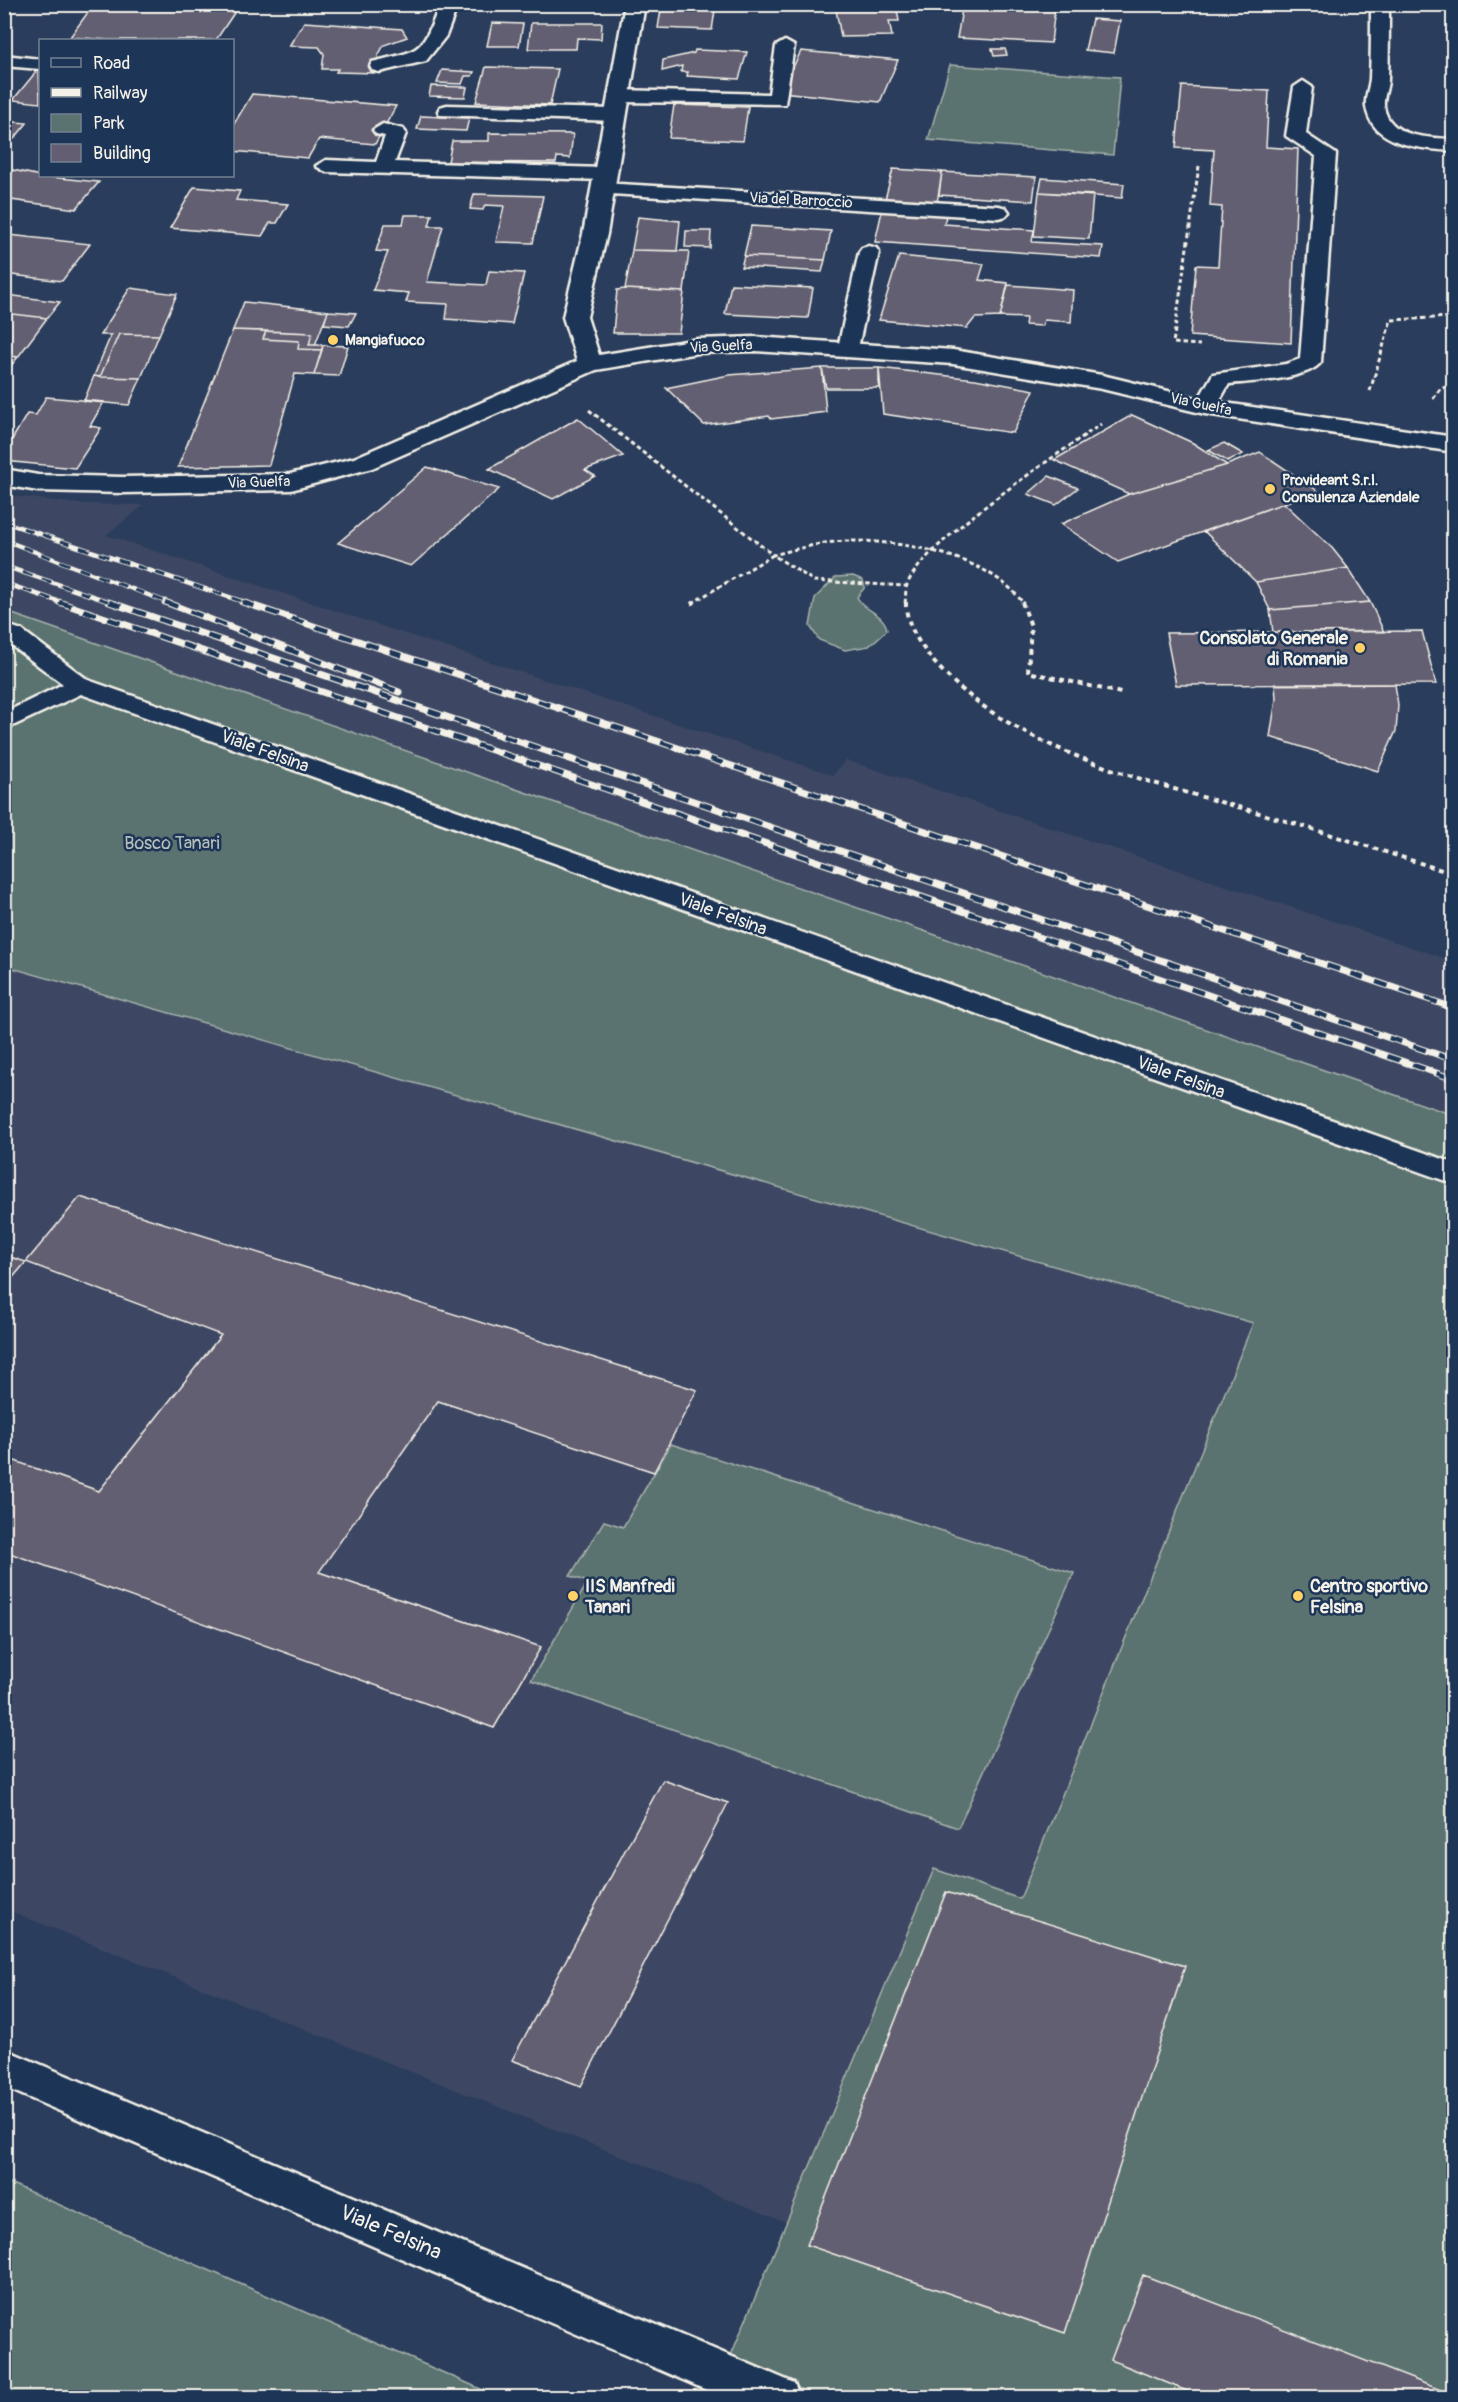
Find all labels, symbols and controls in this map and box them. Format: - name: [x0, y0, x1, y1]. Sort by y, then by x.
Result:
- legend: [39, 39, 234, 177]
- text: Road: [93, 52, 130, 75]
- text: Railway: [93, 82, 148, 105]
- text: Park: [93, 112, 125, 135]
- text: Building: [93, 142, 151, 165]
- street label: Via del Barroccio: [749, 188, 853, 213]
- place label: Mangiafuoco: [345, 331, 425, 350]
- marker: Mangiafuoco: [326, 333, 340, 347]
- street label: Via Guelfa: [689, 335, 753, 358]
- street label: Via Guelfa: [1168, 389, 1234, 420]
- place label: Provideant S.r.l. Consulenza Aziendale: [1282, 471, 1420, 507]
- street label: Via Guelfa: [227, 472, 291, 493]
- marker: Provideant S.r.l. Consulenza Aziendale: [1263, 482, 1277, 496]
- place label: Consolato Generale di Romania: [1199, 627, 1349, 671]
- marker: Consolato Generale di Romania: [1353, 641, 1367, 655]
- street label: Viale Felsina: [217, 725, 312, 778]
- park label: Bosco Tanari: [124, 832, 220, 855]
- street label: Viale Felsina: [675, 888, 770, 941]
- street label: Viale Felsina: [1133, 1051, 1228, 1104]
- place label: IIS Manfredi Tanari: [584, 1575, 675, 1619]
- place label: Centro sportivo Felsina: [1310, 1575, 1428, 1619]
- marker: IIS Manfredi Tanari: [566, 1589, 580, 1603]
- marker: Centro sportivo Felsina: [1291, 1589, 1305, 1603]
- street label: Viale Felsina: [336, 2199, 446, 2266]

